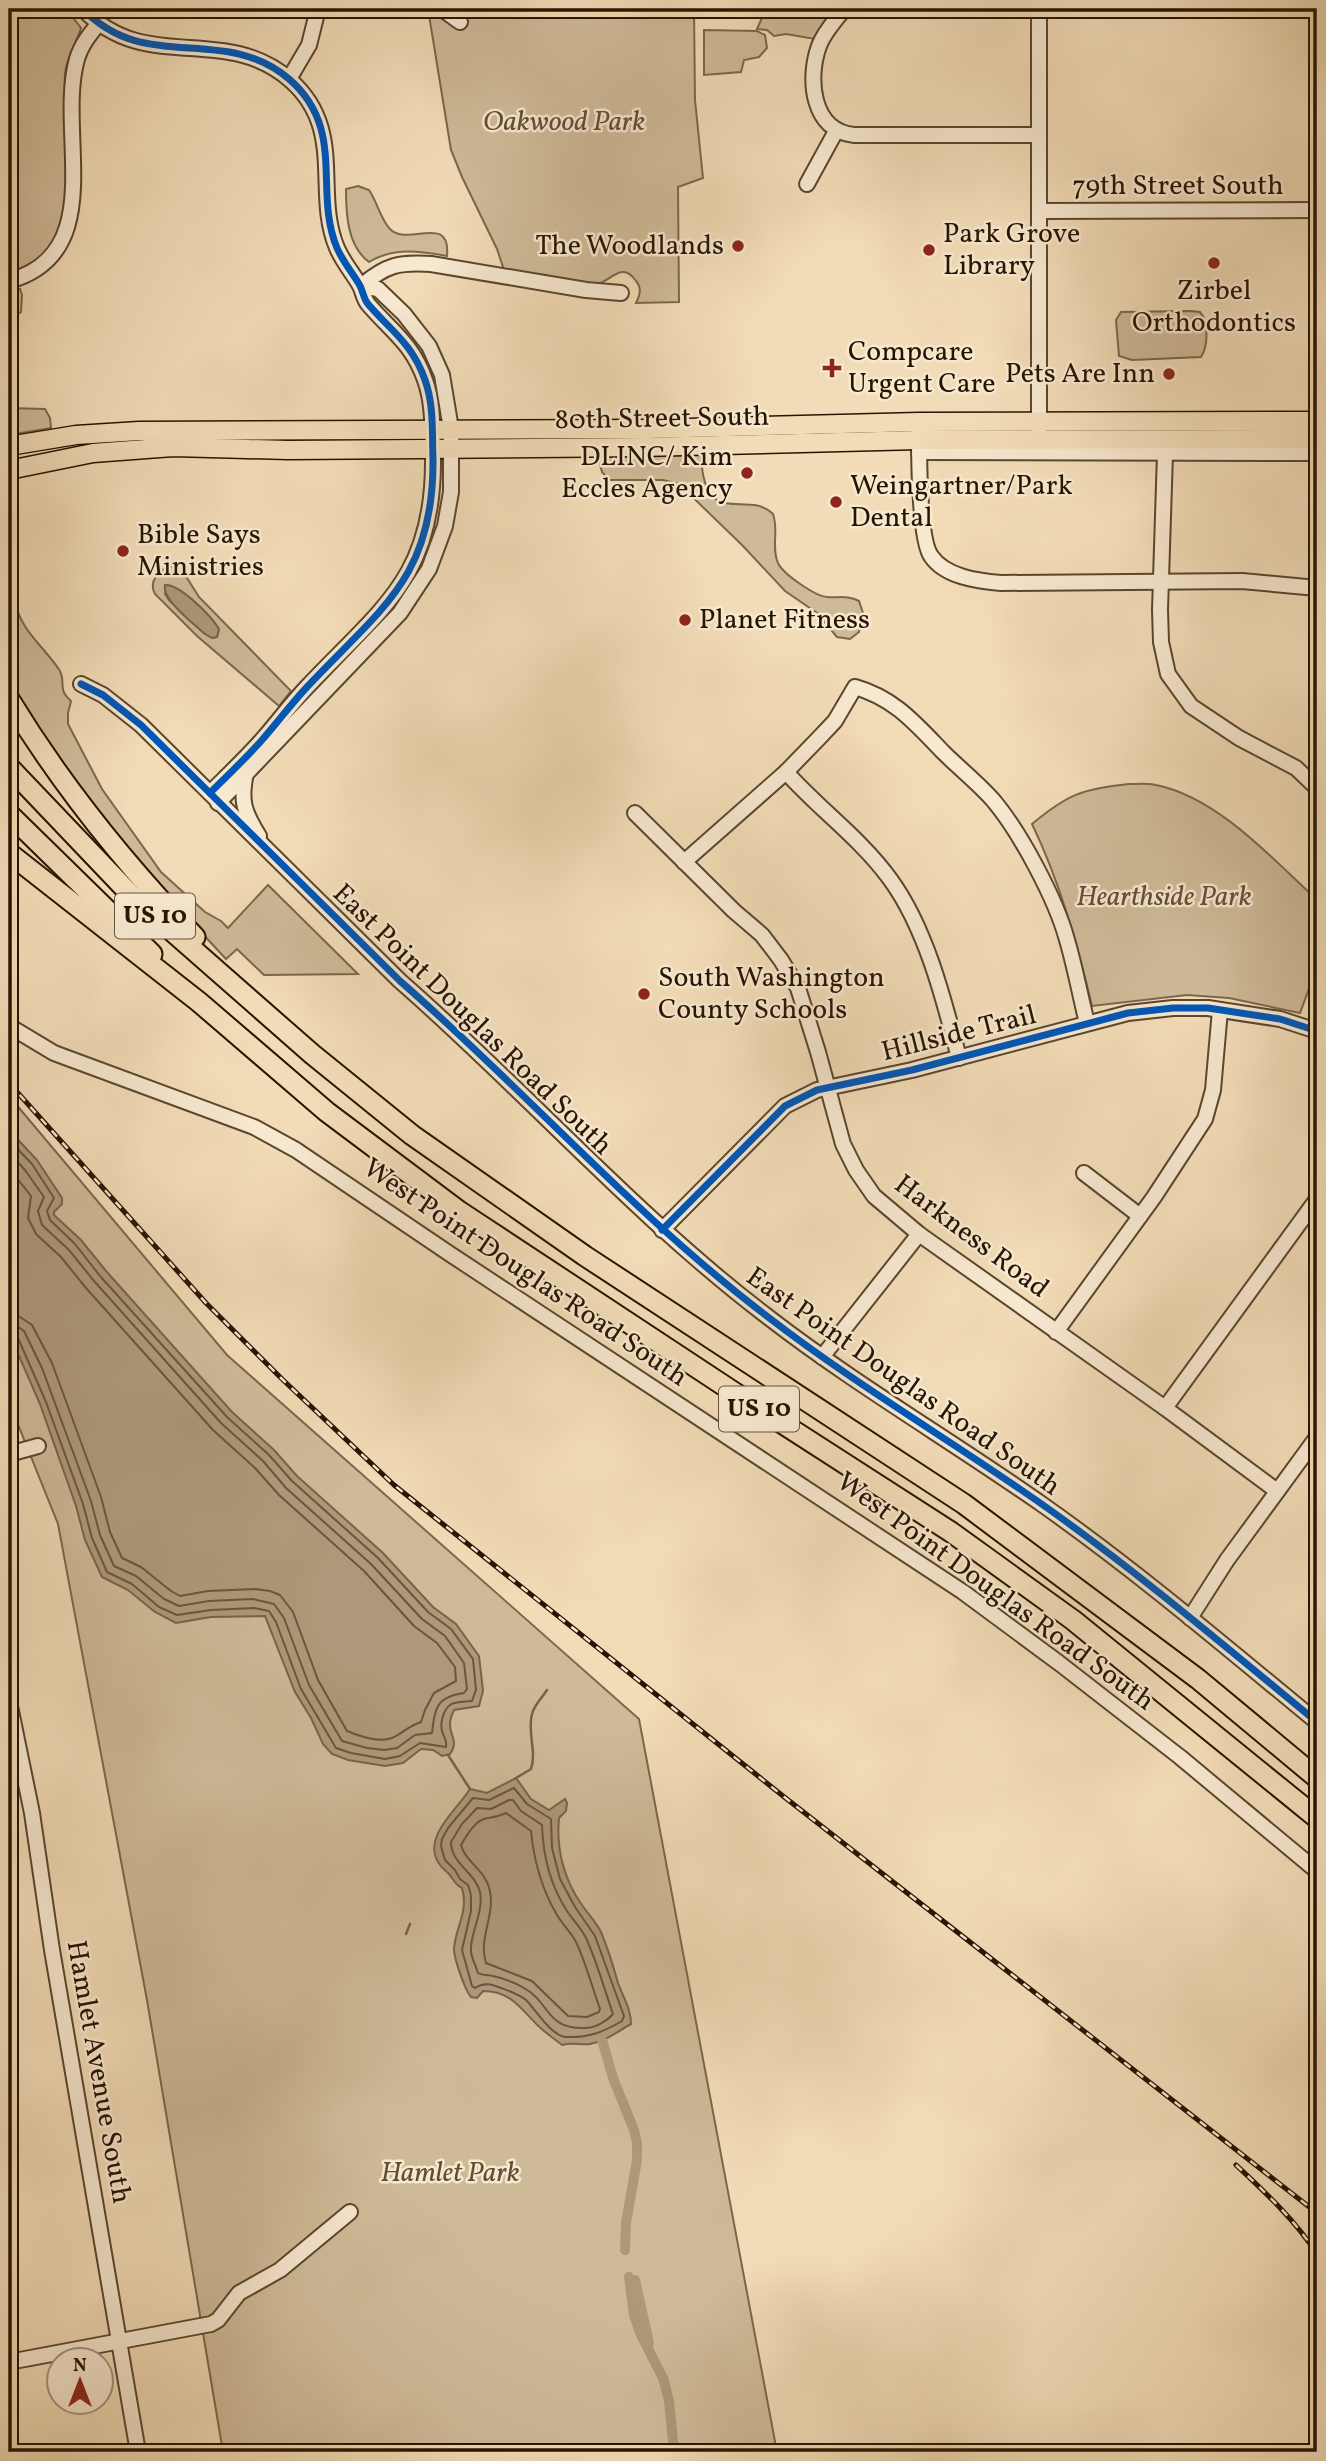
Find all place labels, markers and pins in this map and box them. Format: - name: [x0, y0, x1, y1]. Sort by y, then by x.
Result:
- place label: Park Grove Library: [943, 215, 1080, 286]
- place label: The Woodlands: [535, 227, 724, 266]
- marker: The Woodlands: [730, 238, 746, 254]
- marker: Park Grove Library: [921, 242, 937, 258]
- marker: Zirbel Orthodontics: [1206, 255, 1222, 271]
- place label: Zirbel Orthodontics: [1132, 272, 1296, 343]
- place label: Compcare Urgent Care: [848, 333, 996, 404]
- place label: Pets Are Inn: [1005, 355, 1155, 394]
- marker: Compcare Urgent Care: [822, 358, 842, 378]
- marker: Pets Are Inn: [1161, 366, 1177, 382]
- place label: DLINC/ Kim Eccles Agency: [561, 438, 733, 509]
- marker: DLINC/ Kim Eccles Agency: [739, 465, 755, 481]
- place label: Weingartner/Park Dental: [850, 467, 1073, 538]
- marker: Weingartner/Park Dental: [828, 494, 844, 510]
- place label: Bible Says Ministries: [137, 516, 264, 587]
- marker: Bible Says Ministries: [115, 543, 131, 559]
- place label: Planet Fitness: [699, 601, 870, 640]
- marker: Planet Fitness: [677, 612, 693, 628]
- place label: South Washington County Schools: [658, 959, 885, 1030]
- marker: South Washington County Schools: [636, 986, 652, 1002]

